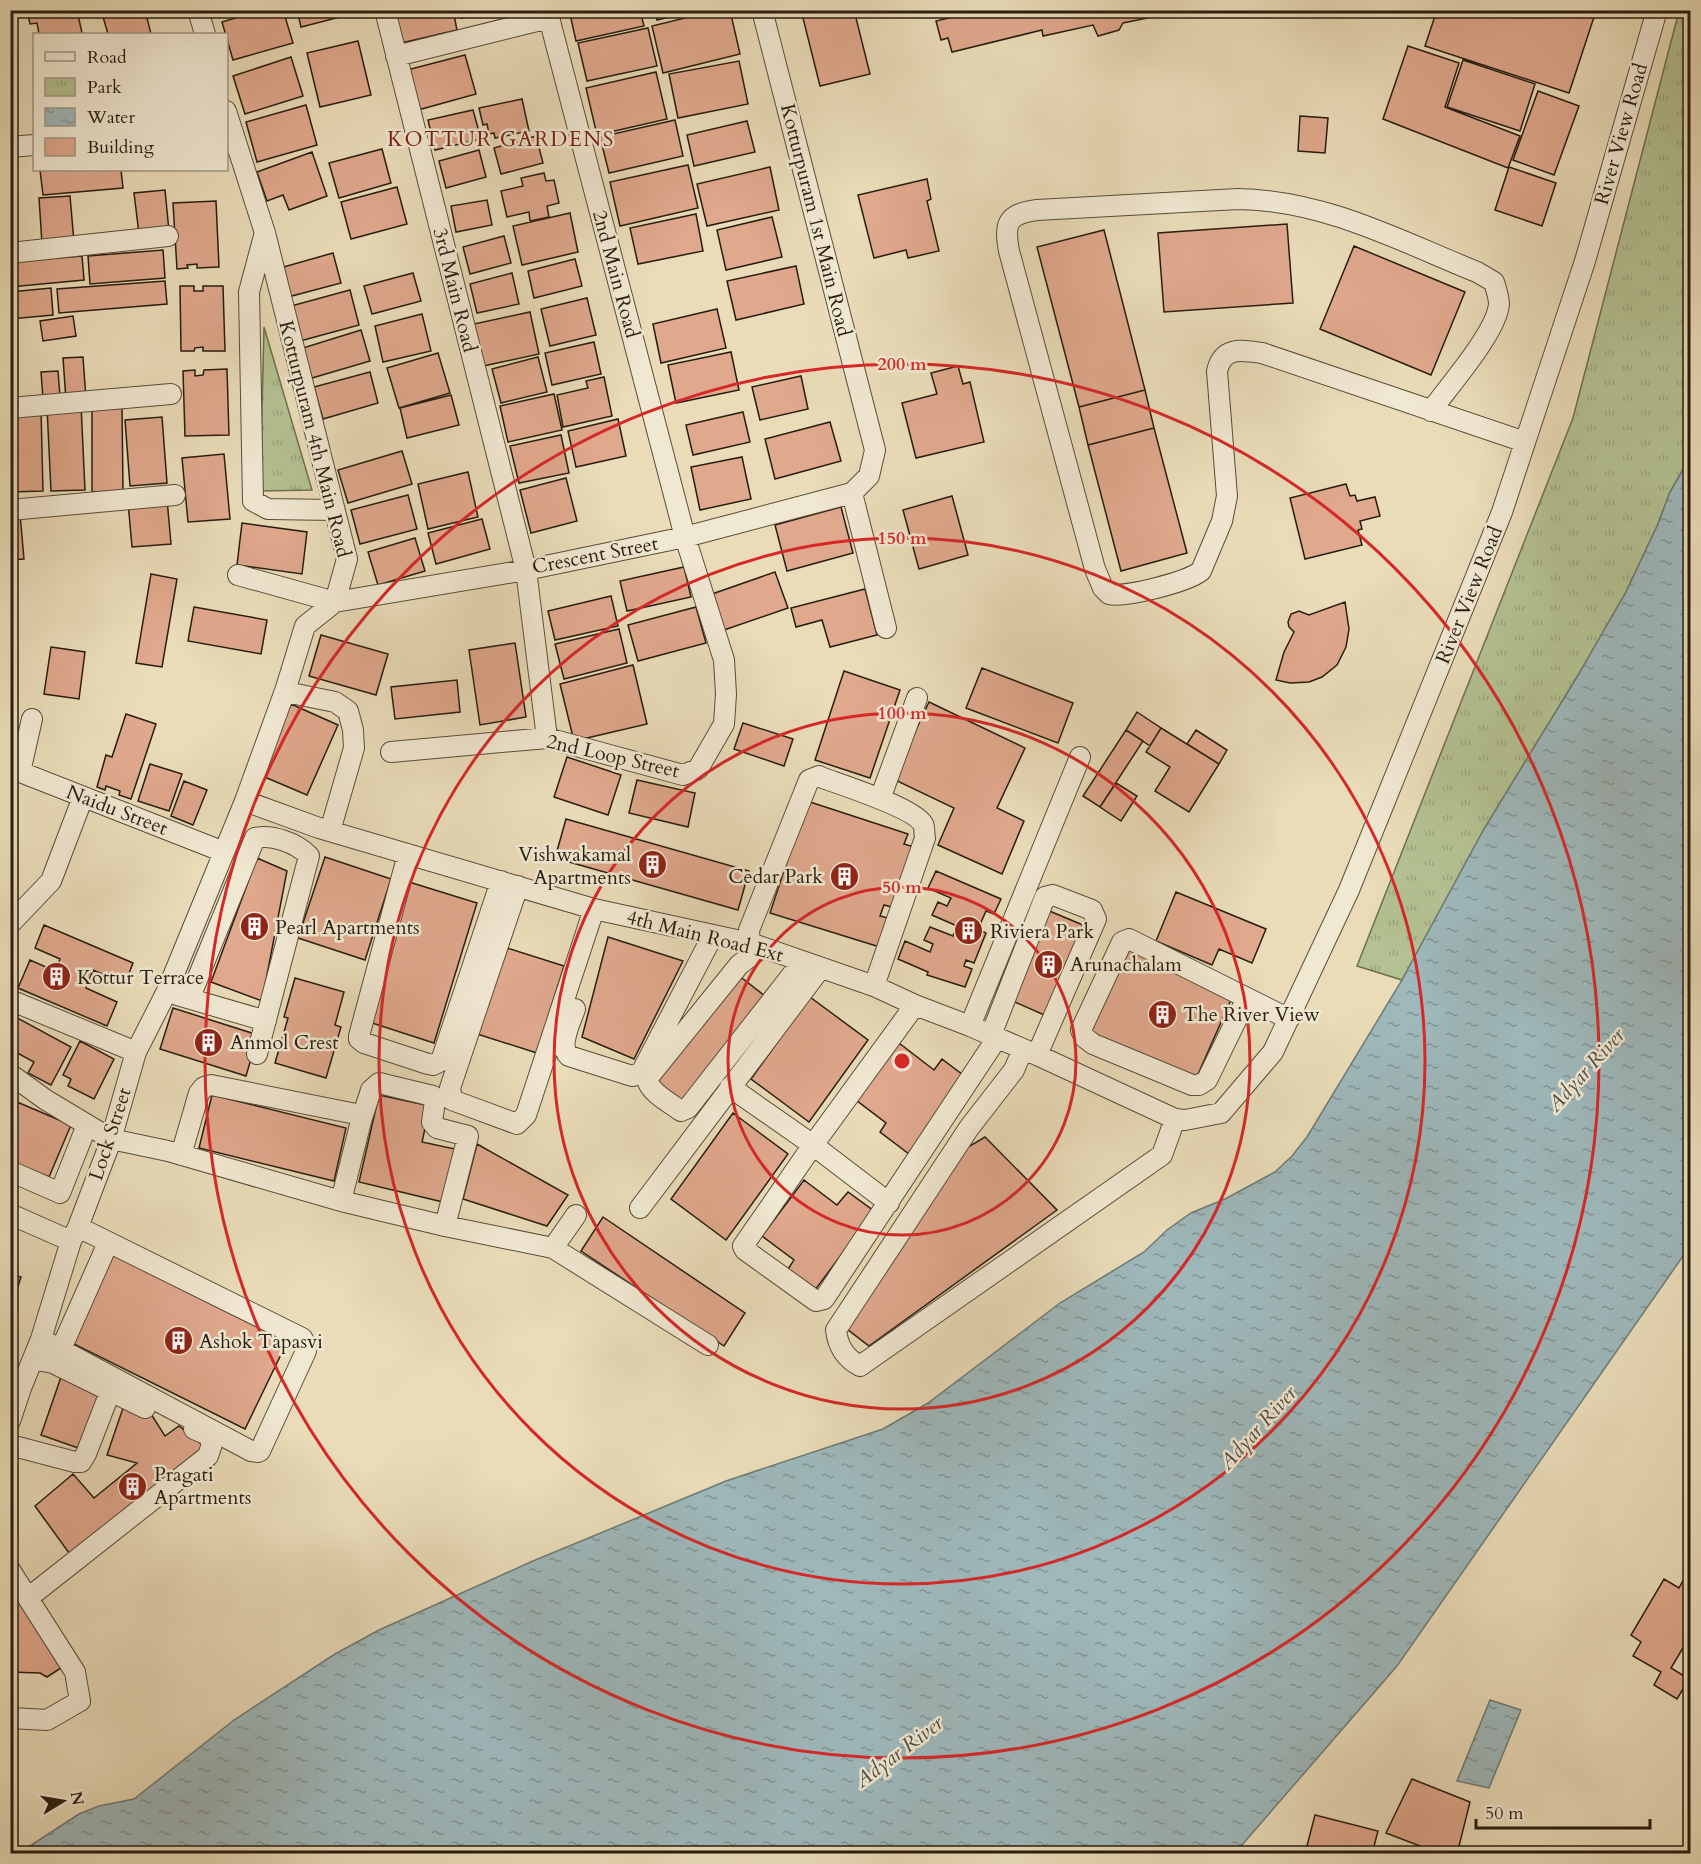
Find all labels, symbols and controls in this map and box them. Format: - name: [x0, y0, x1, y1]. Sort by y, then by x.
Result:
- legend: [33, 33, 228, 171]
- text: Road: [87, 45, 127, 70]
- street label: River View Road: [1588, 60, 1654, 208]
- text: Park: [87, 75, 122, 100]
- street label: Kotturpuram 1st Main Road: [774, 101, 858, 339]
- text: Water: [86, 105, 136, 130]
- district label: KOTTUR GARDENS: [387, 125, 615, 154]
- text: Building: [87, 135, 155, 160]
- street label: 2nd Main Road: [586, 207, 646, 341]
- street label: 3rd Main Road: [426, 225, 484, 355]
- street label: Kotturpuram 4th Main Road: [272, 318, 358, 561]
- text: 200 m: [877, 352, 927, 377]
- street label: River View Road: [1429, 522, 1509, 668]
- text: 150 m: [877, 526, 927, 551]
- street label: Crescent Street: [530, 529, 661, 580]
- text: 100 m: [877, 701, 927, 726]
- street label: 2nd Loop Street: [544, 728, 683, 785]
- street label: Naidu Street: [62, 778, 172, 842]
- place label: Vishwakamal Apartments: [518, 841, 631, 891]
- building icon: Vishwakamal Apartments: [636, 849, 668, 881]
- building icon: Cedar Park: [828, 860, 860, 892]
- place label: Cedar Park: [728, 863, 823, 890]
- text: 50 m: [882, 875, 922, 900]
- street label: 4th Main Road Ext: [624, 903, 787, 969]
- building icon: Pearl Apartments: [238, 911, 270, 943]
- place label: Pearl Apartments: [275, 914, 420, 941]
- building icon: Riviera Park: [953, 915, 985, 947]
- place label: Riviera Park: [990, 918, 1094, 945]
- building icon: Arunachalam: [1033, 948, 1065, 980]
- place label: Arunachalam: [1070, 951, 1182, 978]
- building icon: Kottur Terrace: [40, 961, 72, 993]
- place label: Kottur Terrace: [77, 964, 204, 991]
- building icon: The River View: [1146, 998, 1178, 1030]
- place label: The River View: [1183, 1001, 1320, 1028]
- water label: Adyar River: [1540, 1021, 1632, 1119]
- building icon: Anmol Crest: [193, 1026, 225, 1058]
- place label: Anmol Crest: [230, 1029, 339, 1056]
- centre of rings: [892, 1051, 912, 1071]
- street label: Lock Street: [82, 1083, 138, 1184]
- building icon: Ashok Tapasvi: [162, 1325, 194, 1357]
- place label: Ashok Tapasvi: [199, 1328, 323, 1355]
- water label: Adyar River: [1212, 1379, 1304, 1477]
- place label: Pragati Apartments: [154, 1461, 252, 1511]
- building icon: Pragati Apartments: [117, 1470, 149, 1502]
- water label: Adyar River: [848, 1709, 950, 1795]
- north arrow: [33, 1771, 93, 1831]
- text: N: [65, 1789, 89, 1807]
- scale bar: [1476, 1792, 1650, 1830]
- text: 50 m: [1485, 1801, 1524, 1826]

